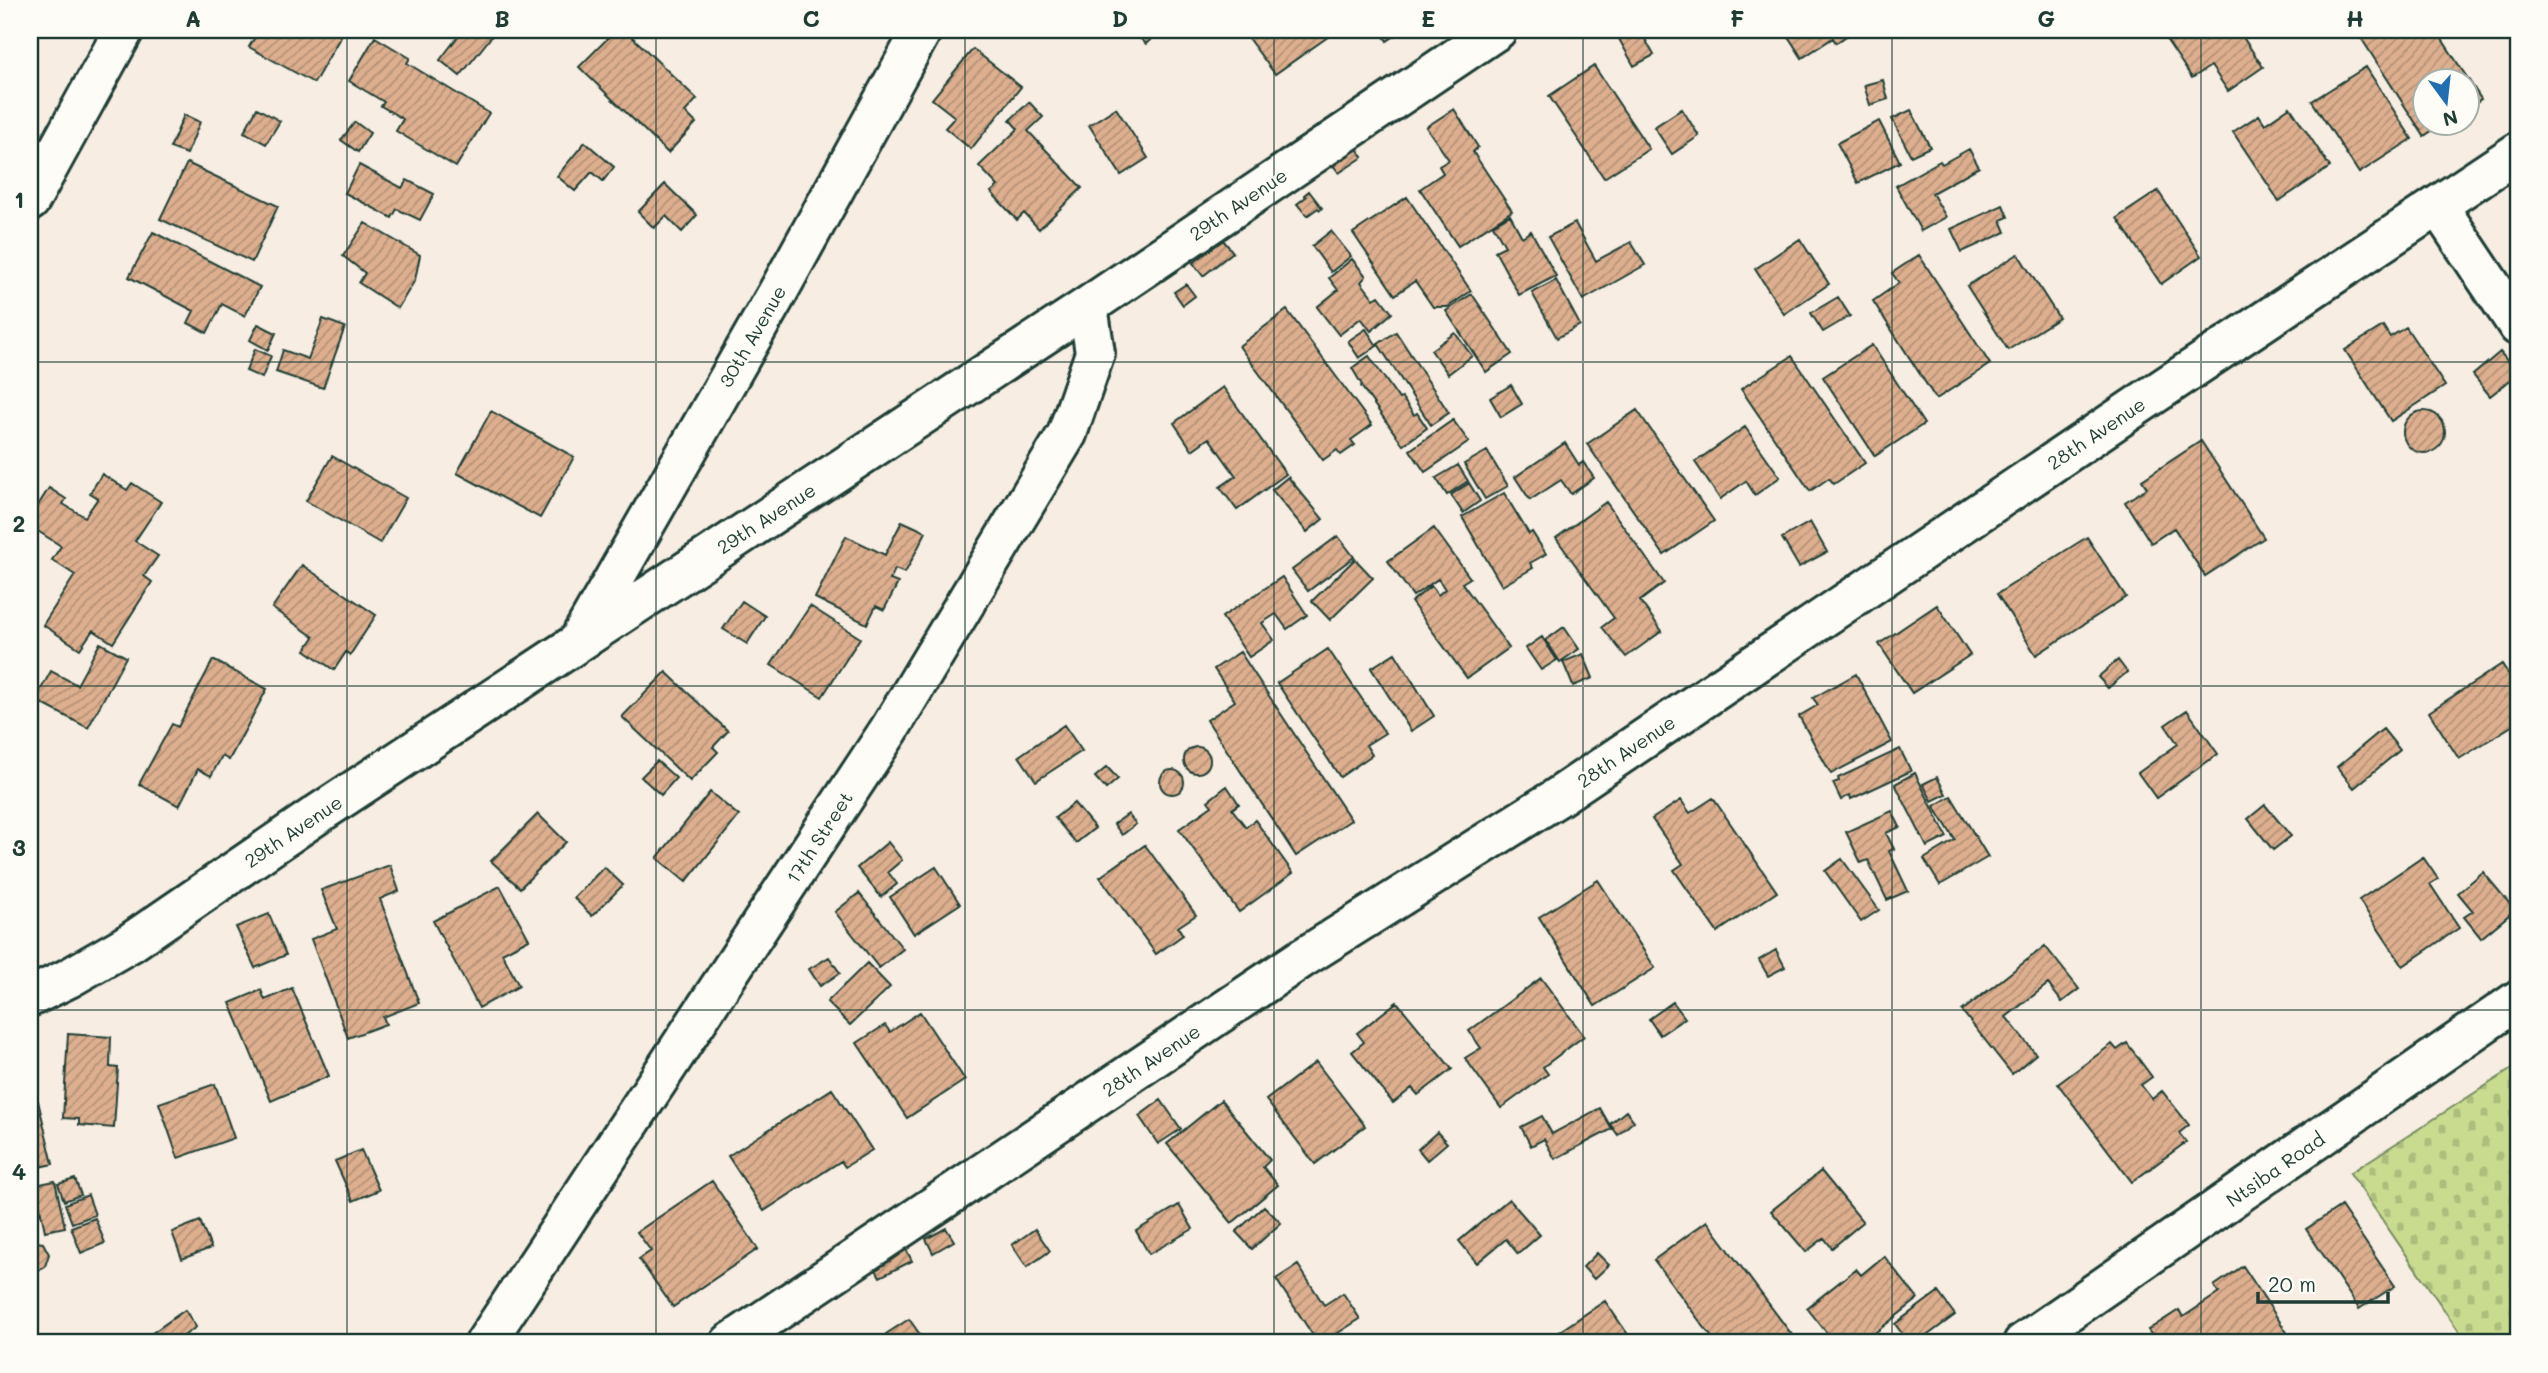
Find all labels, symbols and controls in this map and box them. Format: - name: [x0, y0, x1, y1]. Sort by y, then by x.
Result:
- text: A: [185, 3, 201, 33]
- text: B: [494, 3, 510, 33]
- text: C: [802, 3, 820, 33]
- text: D: [1112, 3, 1128, 33]
- text: E: [1421, 3, 1435, 33]
- text: F: [1730, 3, 1744, 33]
- text: G: [2037, 3, 2055, 33]
- text: H: [2346, 3, 2364, 33]
- north arrow: [2412, 66, 2482, 136]
- text: N: [2440, 105, 2461, 133]
- street label: 29th Avenue: [1184, 162, 1292, 246]
- text: 1: [14, 184, 24, 214]
- street label: 30th Avenue: [713, 280, 791, 392]
- street label: 28th Avenue: [2042, 391, 2150, 475]
- street label: 29th Avenue: [712, 477, 820, 559]
- text: 2: [13, 508, 25, 538]
- street label: 28th Avenue: [1572, 709, 1680, 793]
- street label: 17th Street: [780, 786, 858, 888]
- street label: 29th Avenue: [239, 789, 347, 873]
- text: 3: [12, 832, 26, 862]
- street label: 28th Avenue: [1097, 1018, 1205, 1102]
- street label: Ntsiba Road: [2221, 1126, 2329, 1212]
- text: 4: [12, 1156, 26, 1186]
- scale bar: [2258, 1261, 2387, 1305]
- text: 20 m: [2268, 1270, 2316, 1297]

